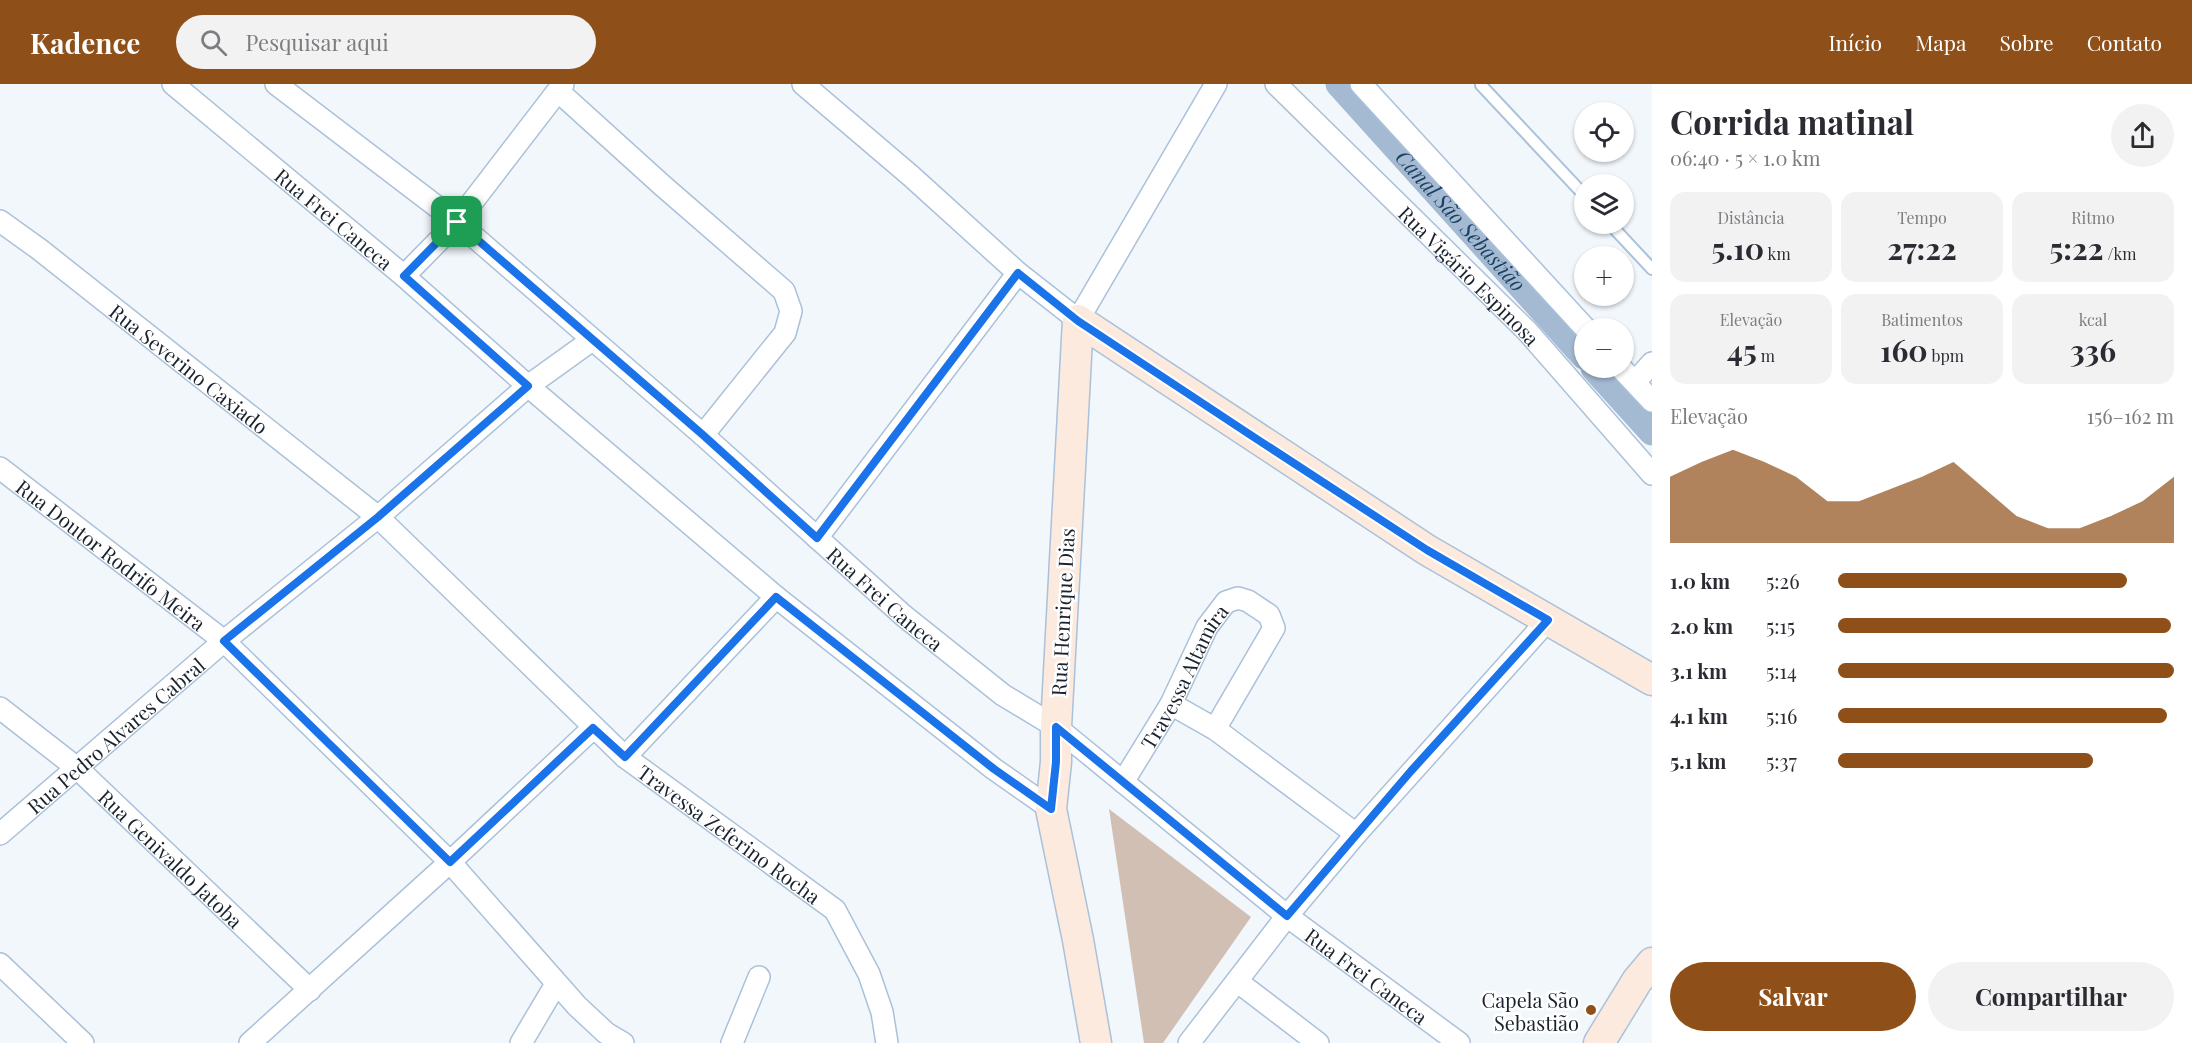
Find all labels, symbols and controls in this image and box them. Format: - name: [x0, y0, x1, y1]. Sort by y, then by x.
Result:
- search box: [176, 15, 596, 69]
- text: Kadence: [30, 24, 140, 61]
- icon: search: [197, 26, 230, 59]
- text: Pesquisar aqui: [245, 27, 389, 57]
- text: Início: [1828, 28, 1882, 56]
- text: Mapa: [1915, 28, 1966, 56]
- text: Sobre: [1999, 28, 2054, 56]
- text: Contato: [2087, 28, 2162, 56]
- text: Corrida matinal: [1670, 99, 1914, 143]
- map controls: [1574, 102, 1634, 378]
- button: locate: [1574, 102, 1634, 162]
- button: share: [2111, 104, 2174, 167]
- water label: Canal São Sebastião: [1390, 143, 1533, 297]
- text: 06:40 · 5 × 1.0 km: [1670, 144, 1821, 171]
- street label: Rua Frei Caneca: [270, 161, 399, 275]
- button: layers: [1574, 174, 1634, 234]
- pin: [431, 196, 482, 247]
- street label: Rua Vigário Espinosa: [1393, 199, 1546, 350]
- icon: arrive: [440, 205, 473, 238]
- text: Distância: [1717, 207, 1785, 228]
- text: Tempo: [1897, 207, 1947, 228]
- text: Ritmo: [2071, 207, 2115, 228]
- text: 5.10: [1711, 228, 1764, 268]
- text: 27:22: [1887, 228, 1957, 268]
- text: 5:22: [2050, 228, 2103, 268]
- text: km: [1764, 243, 1791, 264]
- text: /km: [2103, 243, 2136, 264]
- button: +: [1574, 246, 1634, 306]
- street label: Rua Severino Caxiado: [105, 297, 275, 439]
- text: Elevação: [1720, 309, 1782, 330]
- text: Batimentos: [1881, 309, 1963, 330]
- text: kcal: [2079, 309, 2107, 330]
- button: −: [1574, 318, 1634, 378]
- text: 45: [1727, 330, 1757, 370]
- text: 160: [1880, 330, 1928, 370]
- text: 336: [2070, 330, 2116, 370]
- text: m: [1757, 345, 1775, 366]
- text: bpm: [1928, 345, 1964, 366]
- text: Elevação: [1670, 402, 1748, 429]
- text: 156–162 m: [2087, 402, 2174, 429]
- street label: Rua Doutor Rodrifo Meira: [11, 472, 212, 636]
- street label: Rua Henrique Dias: [1044, 527, 1080, 697]
- street label: Rua Frei Caneca: [822, 540, 949, 656]
- text: 1.0 km: [1670, 567, 1730, 594]
- text: 5:26: [1766, 567, 1800, 594]
- street label: Travessa Altamira: [1133, 598, 1233, 754]
- text: 2.0 km: [1670, 612, 1733, 639]
- text: 5:15: [1766, 612, 1795, 639]
- street label: Rua Pedro Alvares Cabral: [21, 650, 210, 819]
- text: 3.1 km: [1670, 657, 1727, 684]
- text: 5:14: [1766, 657, 1797, 684]
- text: 4.1 km: [1670, 702, 1728, 729]
- text: 5:16: [1766, 702, 1797, 729]
- text: 5.1 km: [1670, 747, 1726, 774]
- text: 5:37: [1766, 747, 1797, 774]
- street label: Travessa Zeferino Rocha: [633, 758, 827, 909]
- street label: Rua Genivaldo Jatoba: [94, 783, 249, 933]
- street label: Rua Frei Caneca: [1300, 921, 1434, 1029]
- button: Salvar: [1670, 962, 1916, 1031]
- button: Compartilhar: [1928, 962, 2174, 1031]
- place label: Capela São Sebastião: [1481, 986, 1579, 1036]
- marker: Capela São Sebastião: [1584, 1003, 1598, 1017]

